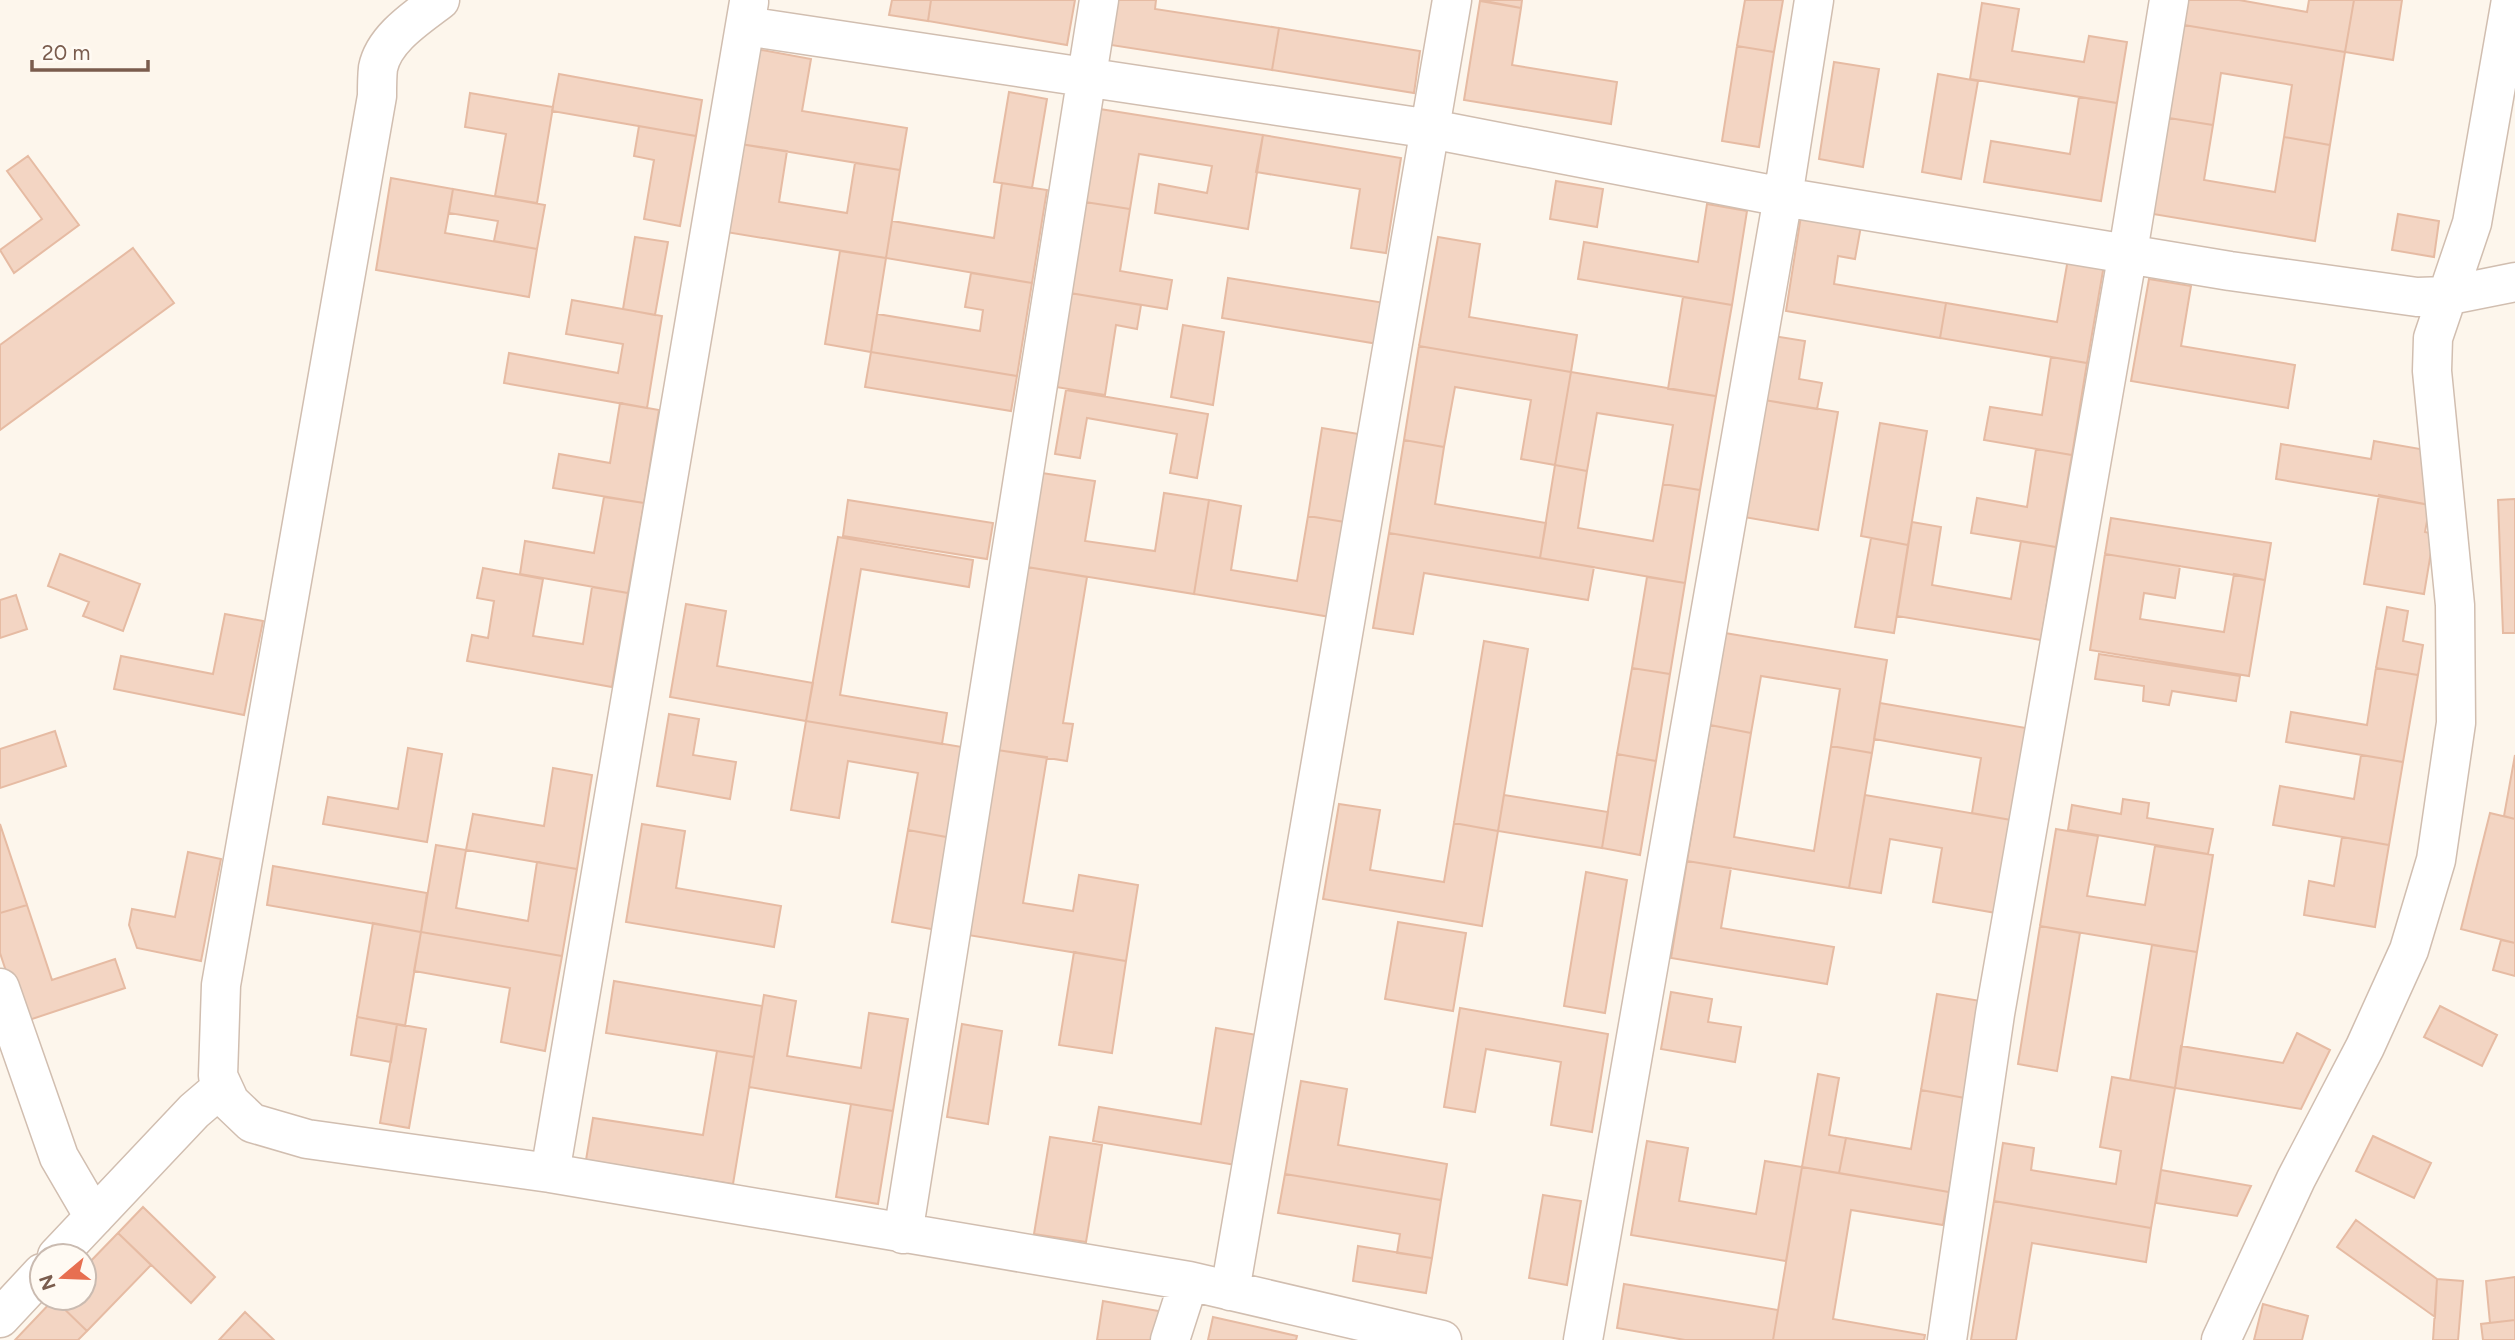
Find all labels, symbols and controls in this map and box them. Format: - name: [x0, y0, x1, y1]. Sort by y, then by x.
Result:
- scale bar: [32, 28, 147, 72]
- text: 20 m: [42, 40, 90, 65]
- north arrow: [28, 1242, 98, 1312]
- text: N: [34, 1272, 61, 1293]

